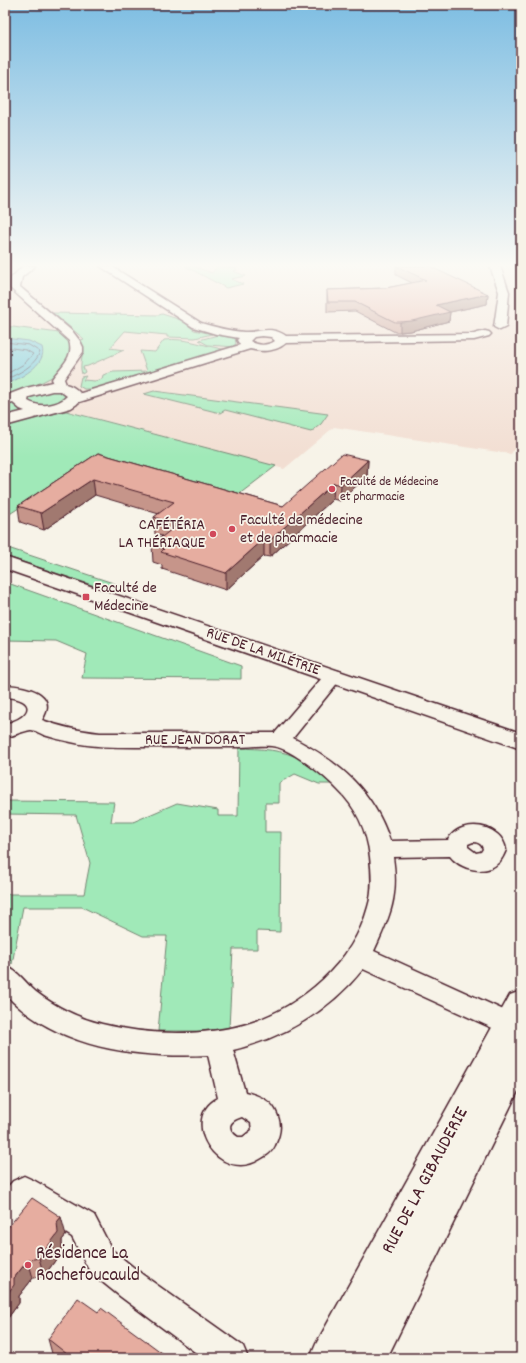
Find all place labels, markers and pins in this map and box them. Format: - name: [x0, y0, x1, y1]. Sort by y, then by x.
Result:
- place label: Faculté de Médecine et pharmacie: [340, 473, 439, 507]
- marker: Faculté de Médecine et pharmacie: [327, 484, 337, 494]
- place label: Faculté de médecine et de pharmacie: [240, 509, 363, 550]
- place label: CAFÉTÉRIA LA THÉRIAQUE: [118, 514, 206, 555]
- marker: Faculté de médecine et de pharmacie: [227, 524, 237, 534]
- marker: CAFÉTÉRIA LA THÉRIAQUE: [208, 529, 218, 539]
- place label: Faculté de Médecine: [94, 577, 157, 618]
- marker: Faculté de Médecine: [81, 592, 91, 602]
- place label: Résidence La Rochefoucauld: [36, 1241, 140, 1290]
- marker: Résidence La Rochefoucauld: [23, 1260, 33, 1270]

